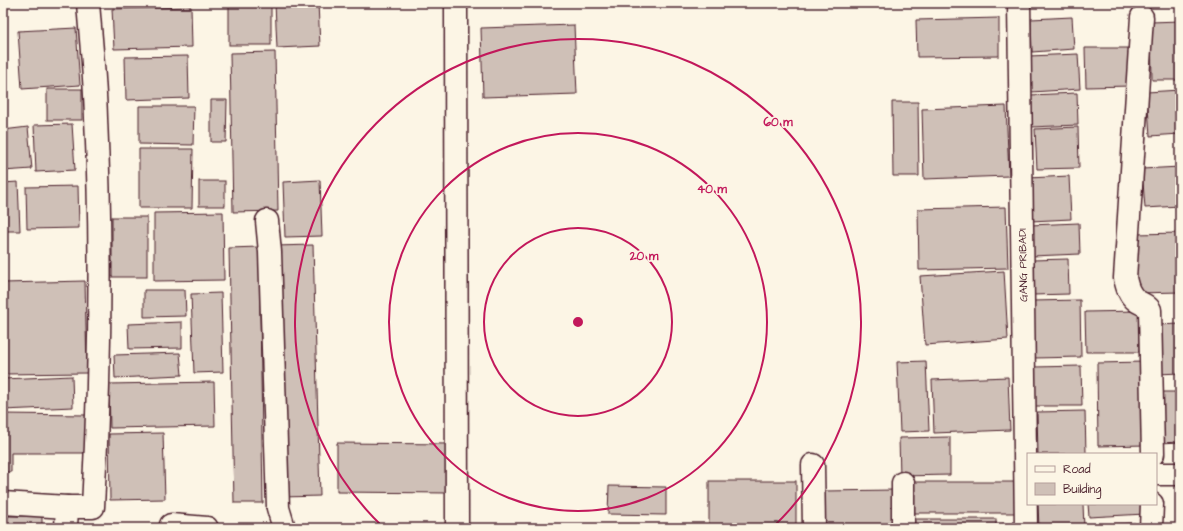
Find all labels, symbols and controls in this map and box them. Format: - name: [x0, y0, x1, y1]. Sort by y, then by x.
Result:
- text: 60 m: [763, 114, 793, 131]
- text: 40 m: [697, 181, 728, 198]
- street label: GANG PRIBADI: [1015, 228, 1031, 302]
- text: 20 m: [629, 248, 659, 265]
- centre of rings: [571, 315, 585, 329]
- legend: [1027, 453, 1157, 505]
- text: Road: [1063, 461, 1091, 478]
- text: Building: [1063, 481, 1101, 499]

